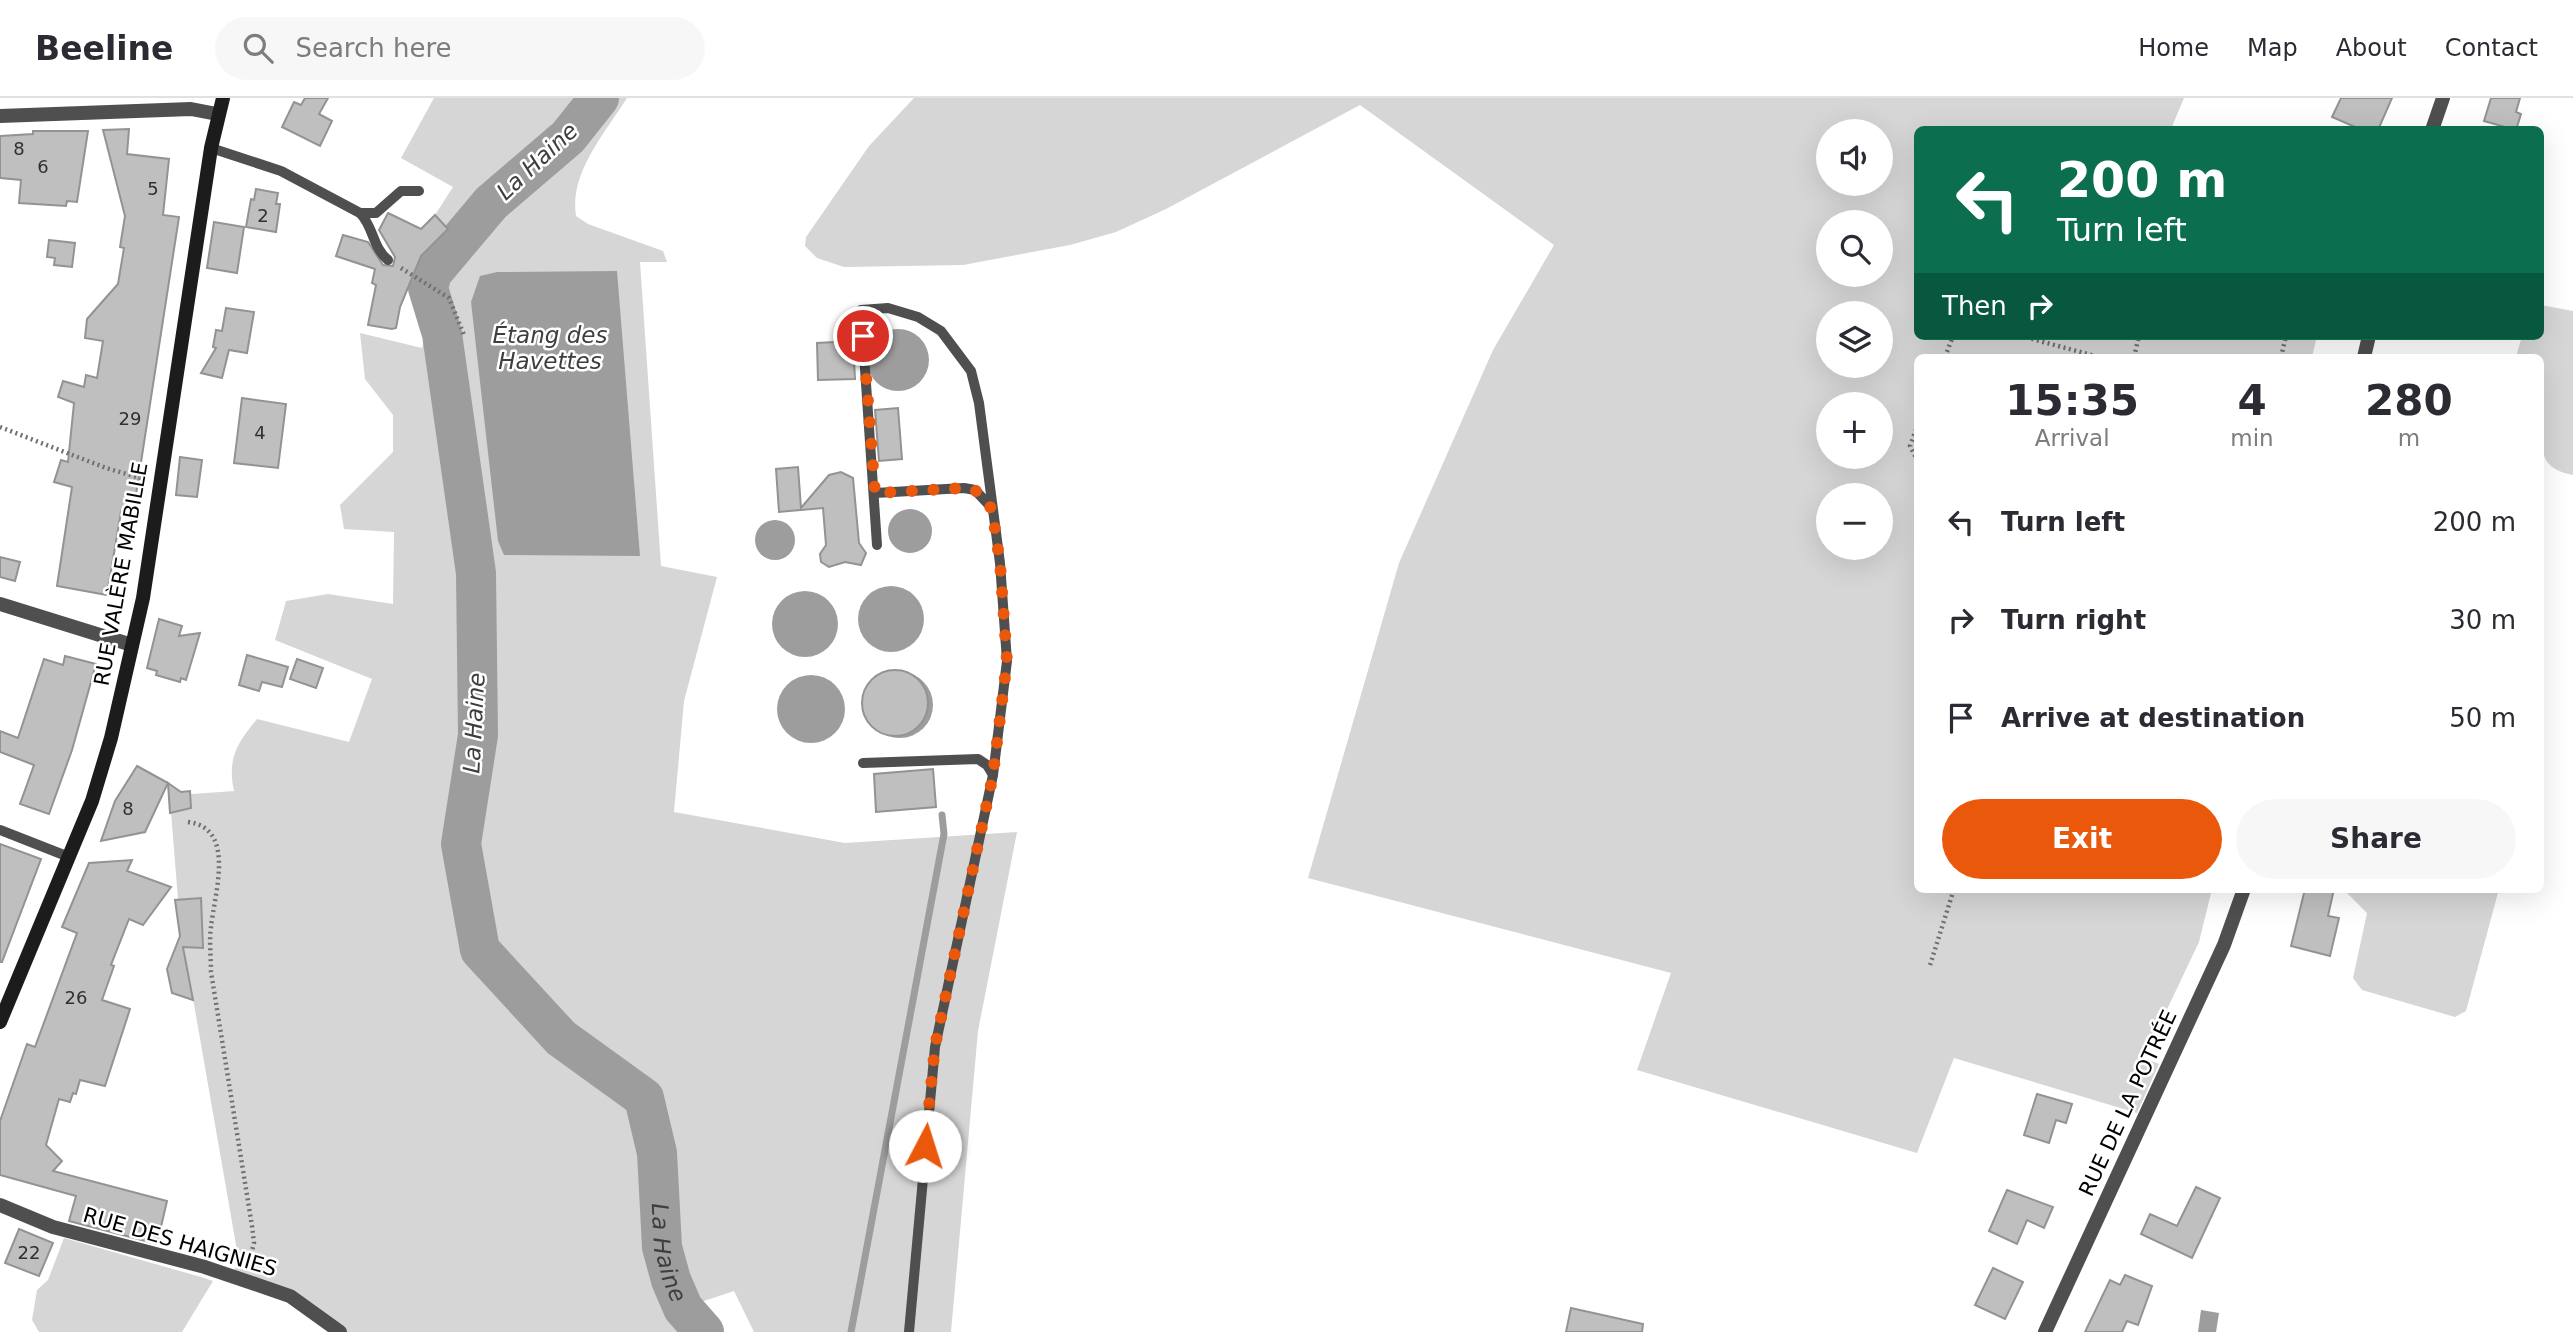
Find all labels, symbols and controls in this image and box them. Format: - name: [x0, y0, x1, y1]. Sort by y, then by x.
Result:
- search box: [215, 17, 705, 80]
- text: Beeline: [35, 29, 173, 68]
- icon: search: [239, 29, 277, 67]
- text: Search here: [295, 33, 452, 63]
- text: Home: [2138, 34, 2209, 62]
- text: Map: [2247, 34, 2298, 62]
- text: About: [2336, 34, 2407, 62]
- text: Contact: [2445, 34, 2538, 62]
- water label: La Haine: [491, 117, 583, 205]
- map controls: [1816, 119, 1893, 560]
- button: sound: [1816, 119, 1893, 196]
- house number: 8: [13, 138, 25, 159]
- text: 200 m: [2057, 152, 2227, 209]
- icon: left: [1942, 154, 2033, 245]
- house number: 6: [37, 156, 49, 177]
- house number: 5: [147, 178, 159, 199]
- house number: 2: [257, 205, 269, 226]
- button: search: [1816, 210, 1893, 287]
- text: Turn left: [2057, 211, 2187, 249]
- icon: right: [2021, 287, 2059, 325]
- text: Then: [1942, 291, 2007, 321]
- button: layers: [1816, 301, 1893, 378]
- pin: [833, 306, 893, 366]
- icon: arrive: [844, 317, 882, 355]
- water label: Étang des Havettes: [493, 321, 607, 374]
- text: 15:35: [2005, 376, 2139, 425]
- text: 4: [2237, 376, 2267, 425]
- text: 280: [2365, 376, 2453, 425]
- button: +: [1816, 392, 1893, 469]
- house number: 29: [119, 408, 141, 429]
- house number: 4: [254, 422, 266, 443]
- text: Arrival: [2035, 425, 2110, 451]
- text: min: [2230, 425, 2274, 451]
- text: m: [2398, 425, 2420, 451]
- street label: RUE VALÈRE MABILLE: [89, 460, 152, 688]
- button: −: [1816, 483, 1893, 560]
- icon: left: [1942, 503, 1980, 541]
- text: Turn left: [2001, 507, 2125, 537]
- text: 200 m: [2433, 507, 2516, 537]
- icon: right: [1942, 601, 1980, 639]
- text: Turn right: [2001, 605, 2146, 635]
- text: 30 m: [2449, 605, 2516, 635]
- water label: La Haine: [458, 672, 490, 774]
- icon: arrive: [1942, 699, 1980, 737]
- text: Arrive at destination: [2001, 703, 2305, 733]
- text: 50 m: [2449, 703, 2516, 733]
- house number: 8: [122, 798, 134, 819]
- button: Exit: [1942, 799, 2222, 879]
- button: Share: [2236, 799, 2516, 879]
- house number: 26: [65, 987, 87, 1008]
- street label: RUE DE LA POTRÉE: [2073, 1006, 2182, 1200]
- position arrow: [888, 1109, 962, 1183]
- water label: La Haine: [647, 1202, 692, 1306]
- street label: RUE DES HAIGNIES: [80, 1203, 280, 1281]
- house number: 22: [18, 1242, 40, 1263]

